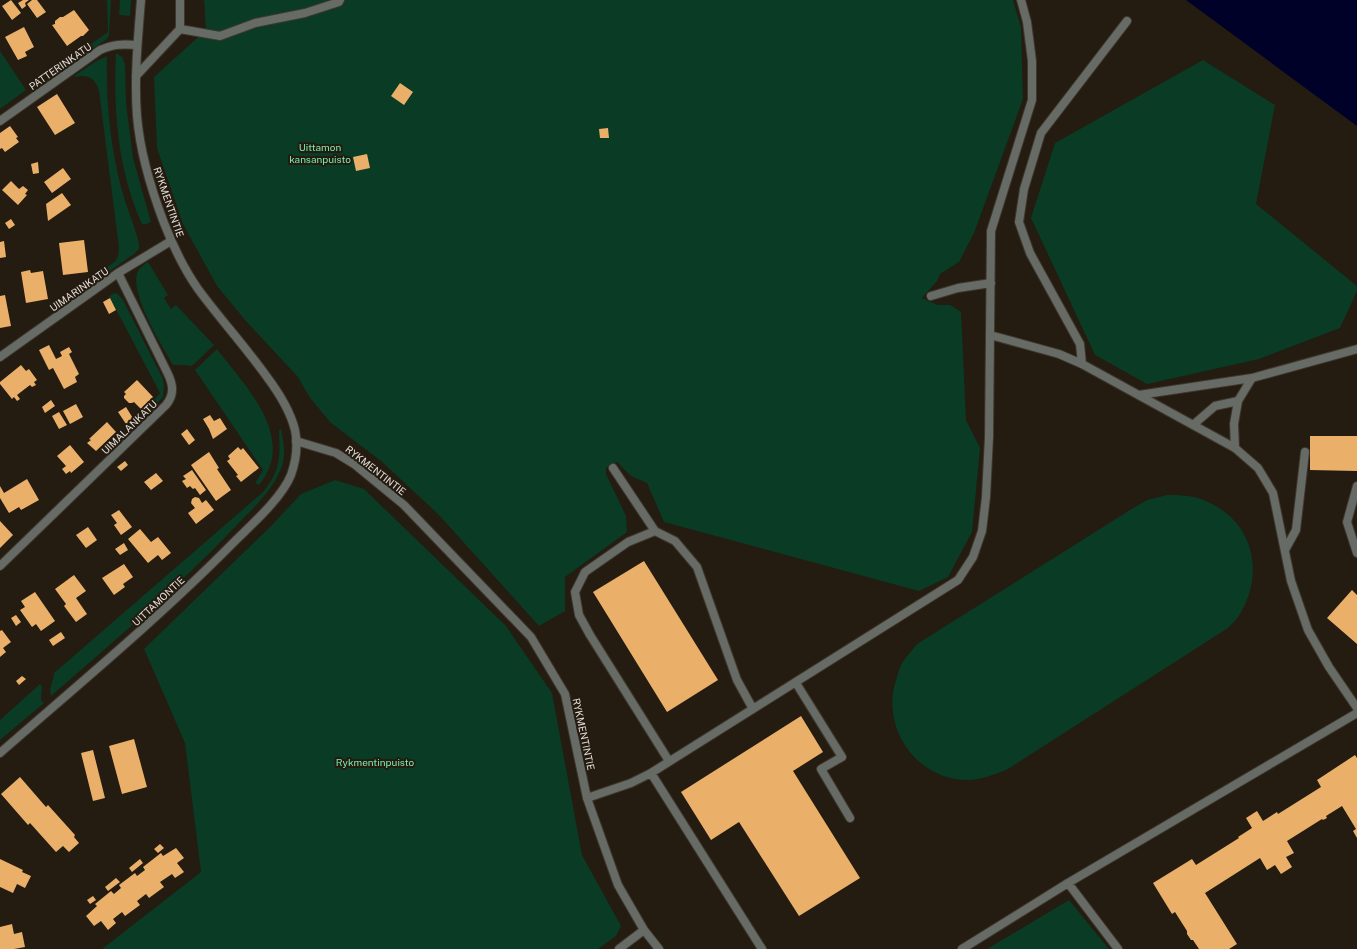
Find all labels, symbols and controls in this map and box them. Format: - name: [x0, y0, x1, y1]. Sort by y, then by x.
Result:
- street label: PATTERINKATU: [26, 40, 94, 92]
- park label: Uittamon kansanpuisto: [289, 141, 351, 165]
- street label: RYKMENTINTIE: [151, 165, 187, 239]
- street label: UIMARINKATU: [47, 264, 111, 314]
- street label: UIMALANKATU: [99, 398, 159, 456]
- street label: RYKMENTINTIE: [343, 443, 409, 497]
- street label: UITTAMONTIE: [129, 574, 187, 628]
- street label: RYKMENTINTIE: [570, 697, 598, 771]
- park label: Rykmentinpuisto: [336, 756, 415, 768]

